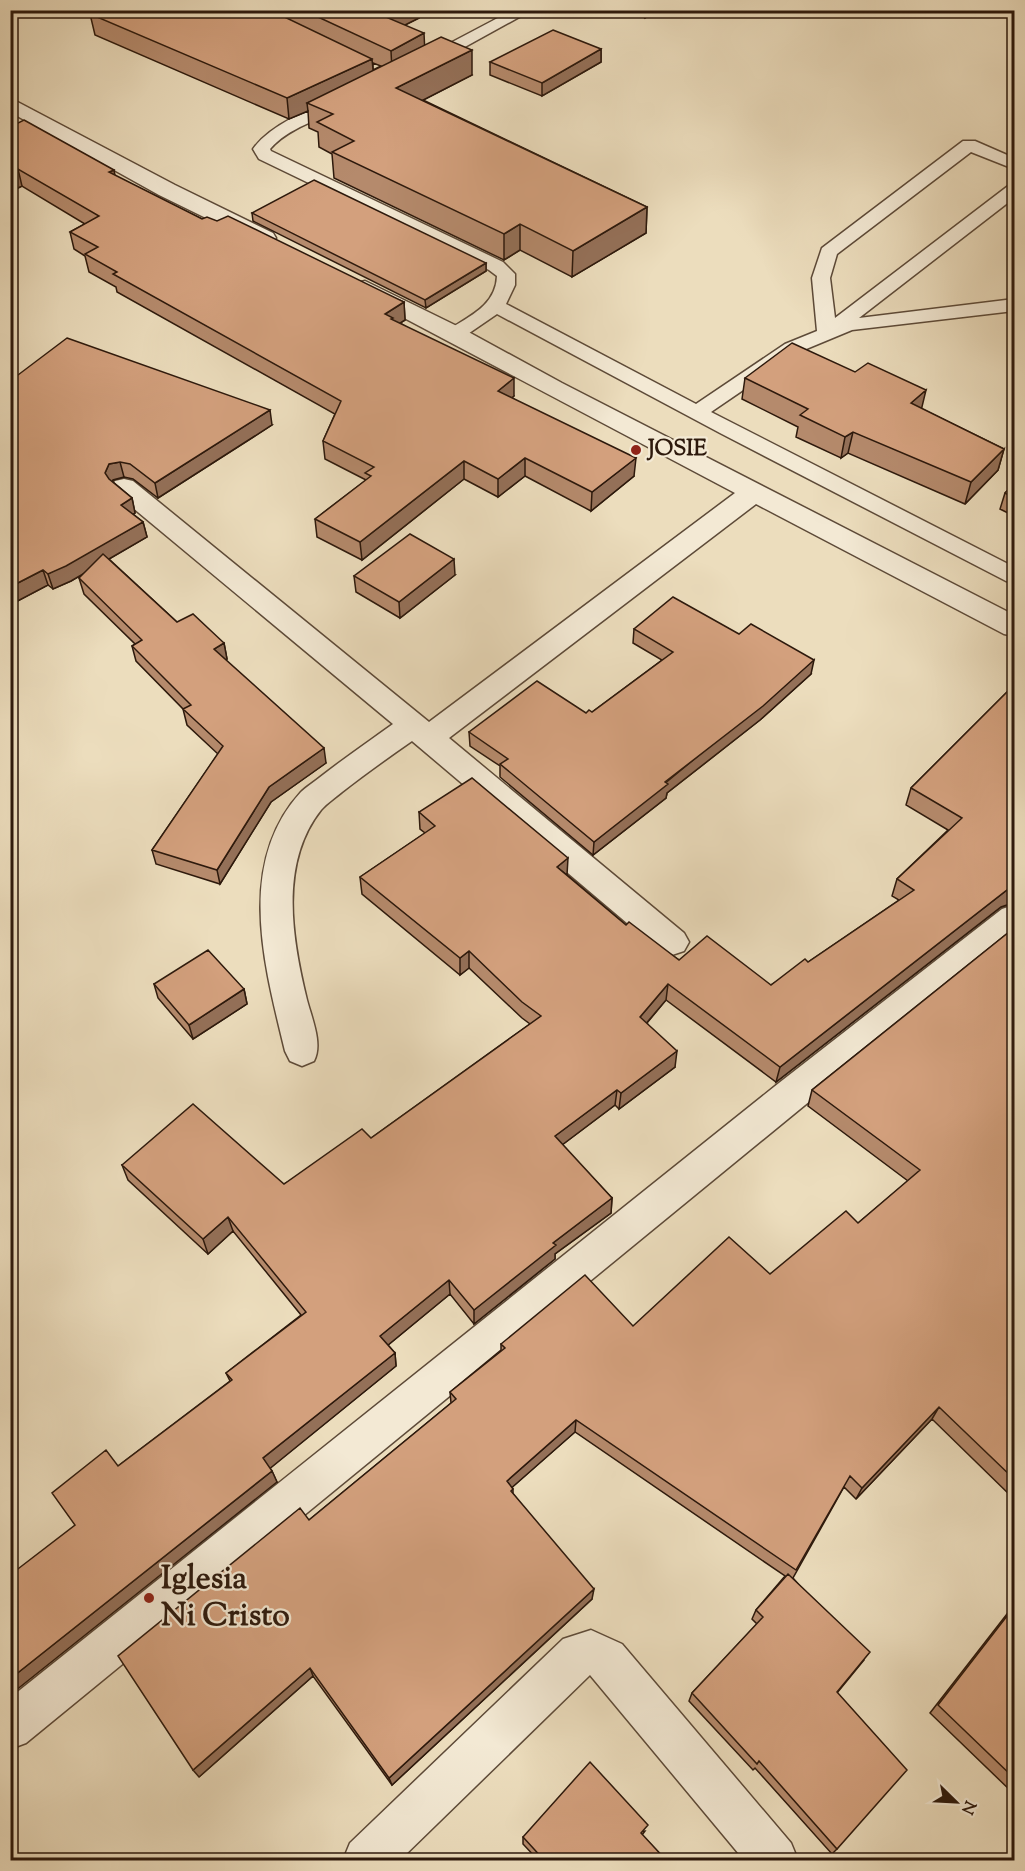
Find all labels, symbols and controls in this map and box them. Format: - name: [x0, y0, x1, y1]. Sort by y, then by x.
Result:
- place label: JOSIE: [646, 434, 707, 466]
- marker: JOSIE: [629, 443, 643, 457]
- place label: Iglesia Ni Cristo: [161, 1557, 290, 1640]
- marker: Iglesia Ni Cristo: [142, 1591, 156, 1605]
- north arrow: [926, 1772, 986, 1832]
- text: N: [954, 1797, 981, 1818]

